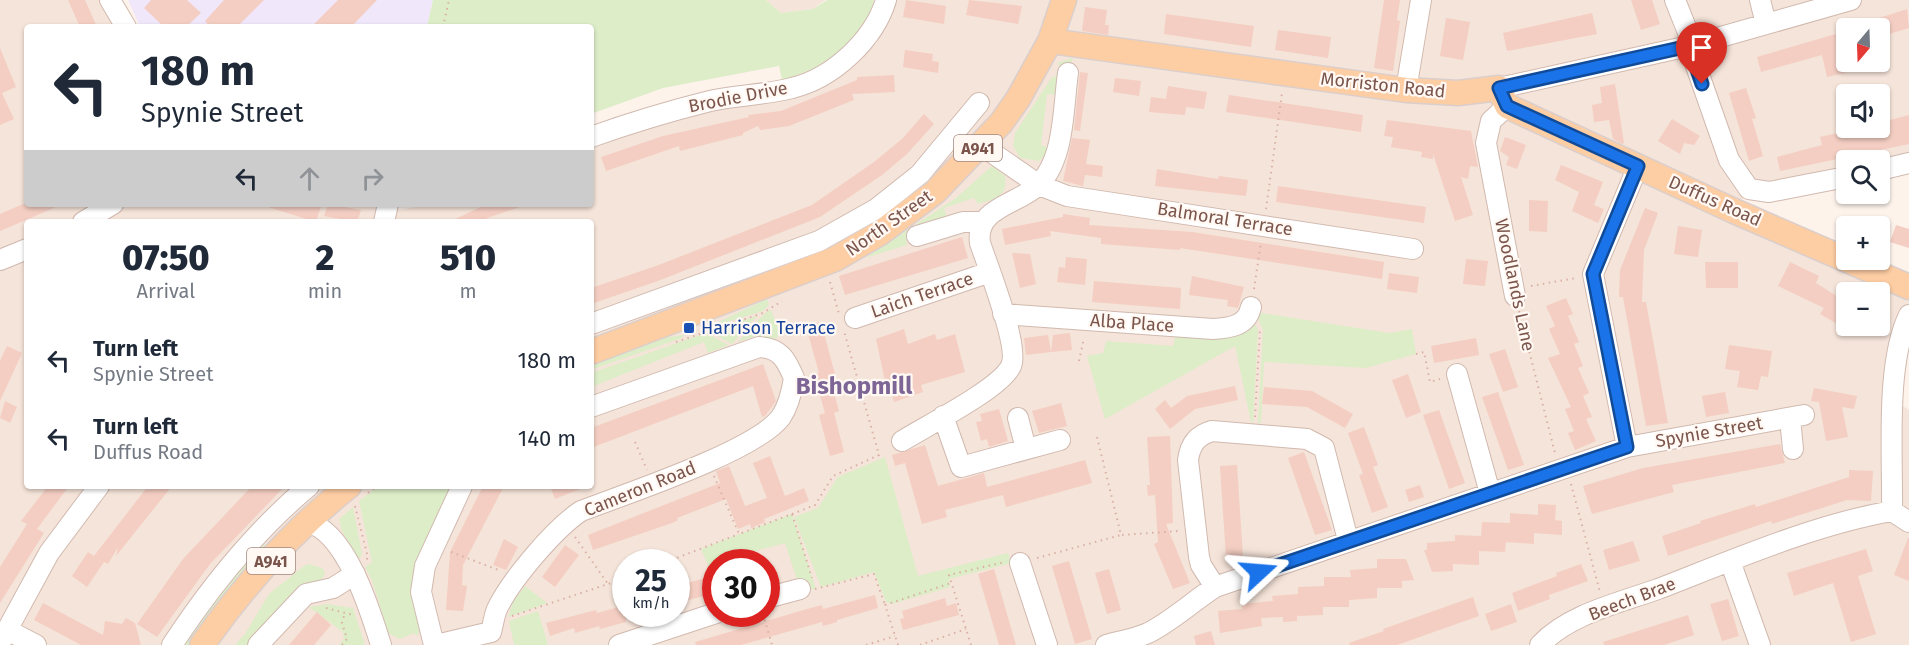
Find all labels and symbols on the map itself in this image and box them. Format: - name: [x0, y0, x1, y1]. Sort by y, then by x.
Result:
- north arrow: [1836, 18, 1890, 72]
- pin: [1676, 22, 1727, 84]
- street label: Morriston Road: [1319, 68, 1447, 102]
- street label: Brodie Drive: [687, 77, 789, 117]
- road number: A941: [954, 135, 1002, 161]
- street label: Duffus Road: [1665, 171, 1765, 231]
- street label: North Street: [842, 185, 937, 261]
- street label: Balmoral Terrace: [1156, 197, 1294, 241]
- street label: Woodlands Lane: [1490, 217, 1540, 353]
- street label: Laich Terrace: [868, 267, 976, 323]
- street label: Alba Place: [1089, 309, 1175, 337]
- place label: Harrison Terrace: [701, 317, 835, 339]
- marker: Harrison Terrace: [682, 321, 696, 335]
- district label: Bishopmill: [796, 372, 913, 400]
- street label: Spynie Street: [1654, 412, 1765, 452]
- street label: Cameron Road: [581, 457, 699, 521]
- position arrow: [1227, 540, 1291, 604]
- road number: A941: [247, 548, 295, 574]
- speed limit sign: 30: [702, 549, 780, 627]
- street label: Beech Brae: [1585, 572, 1679, 626]

